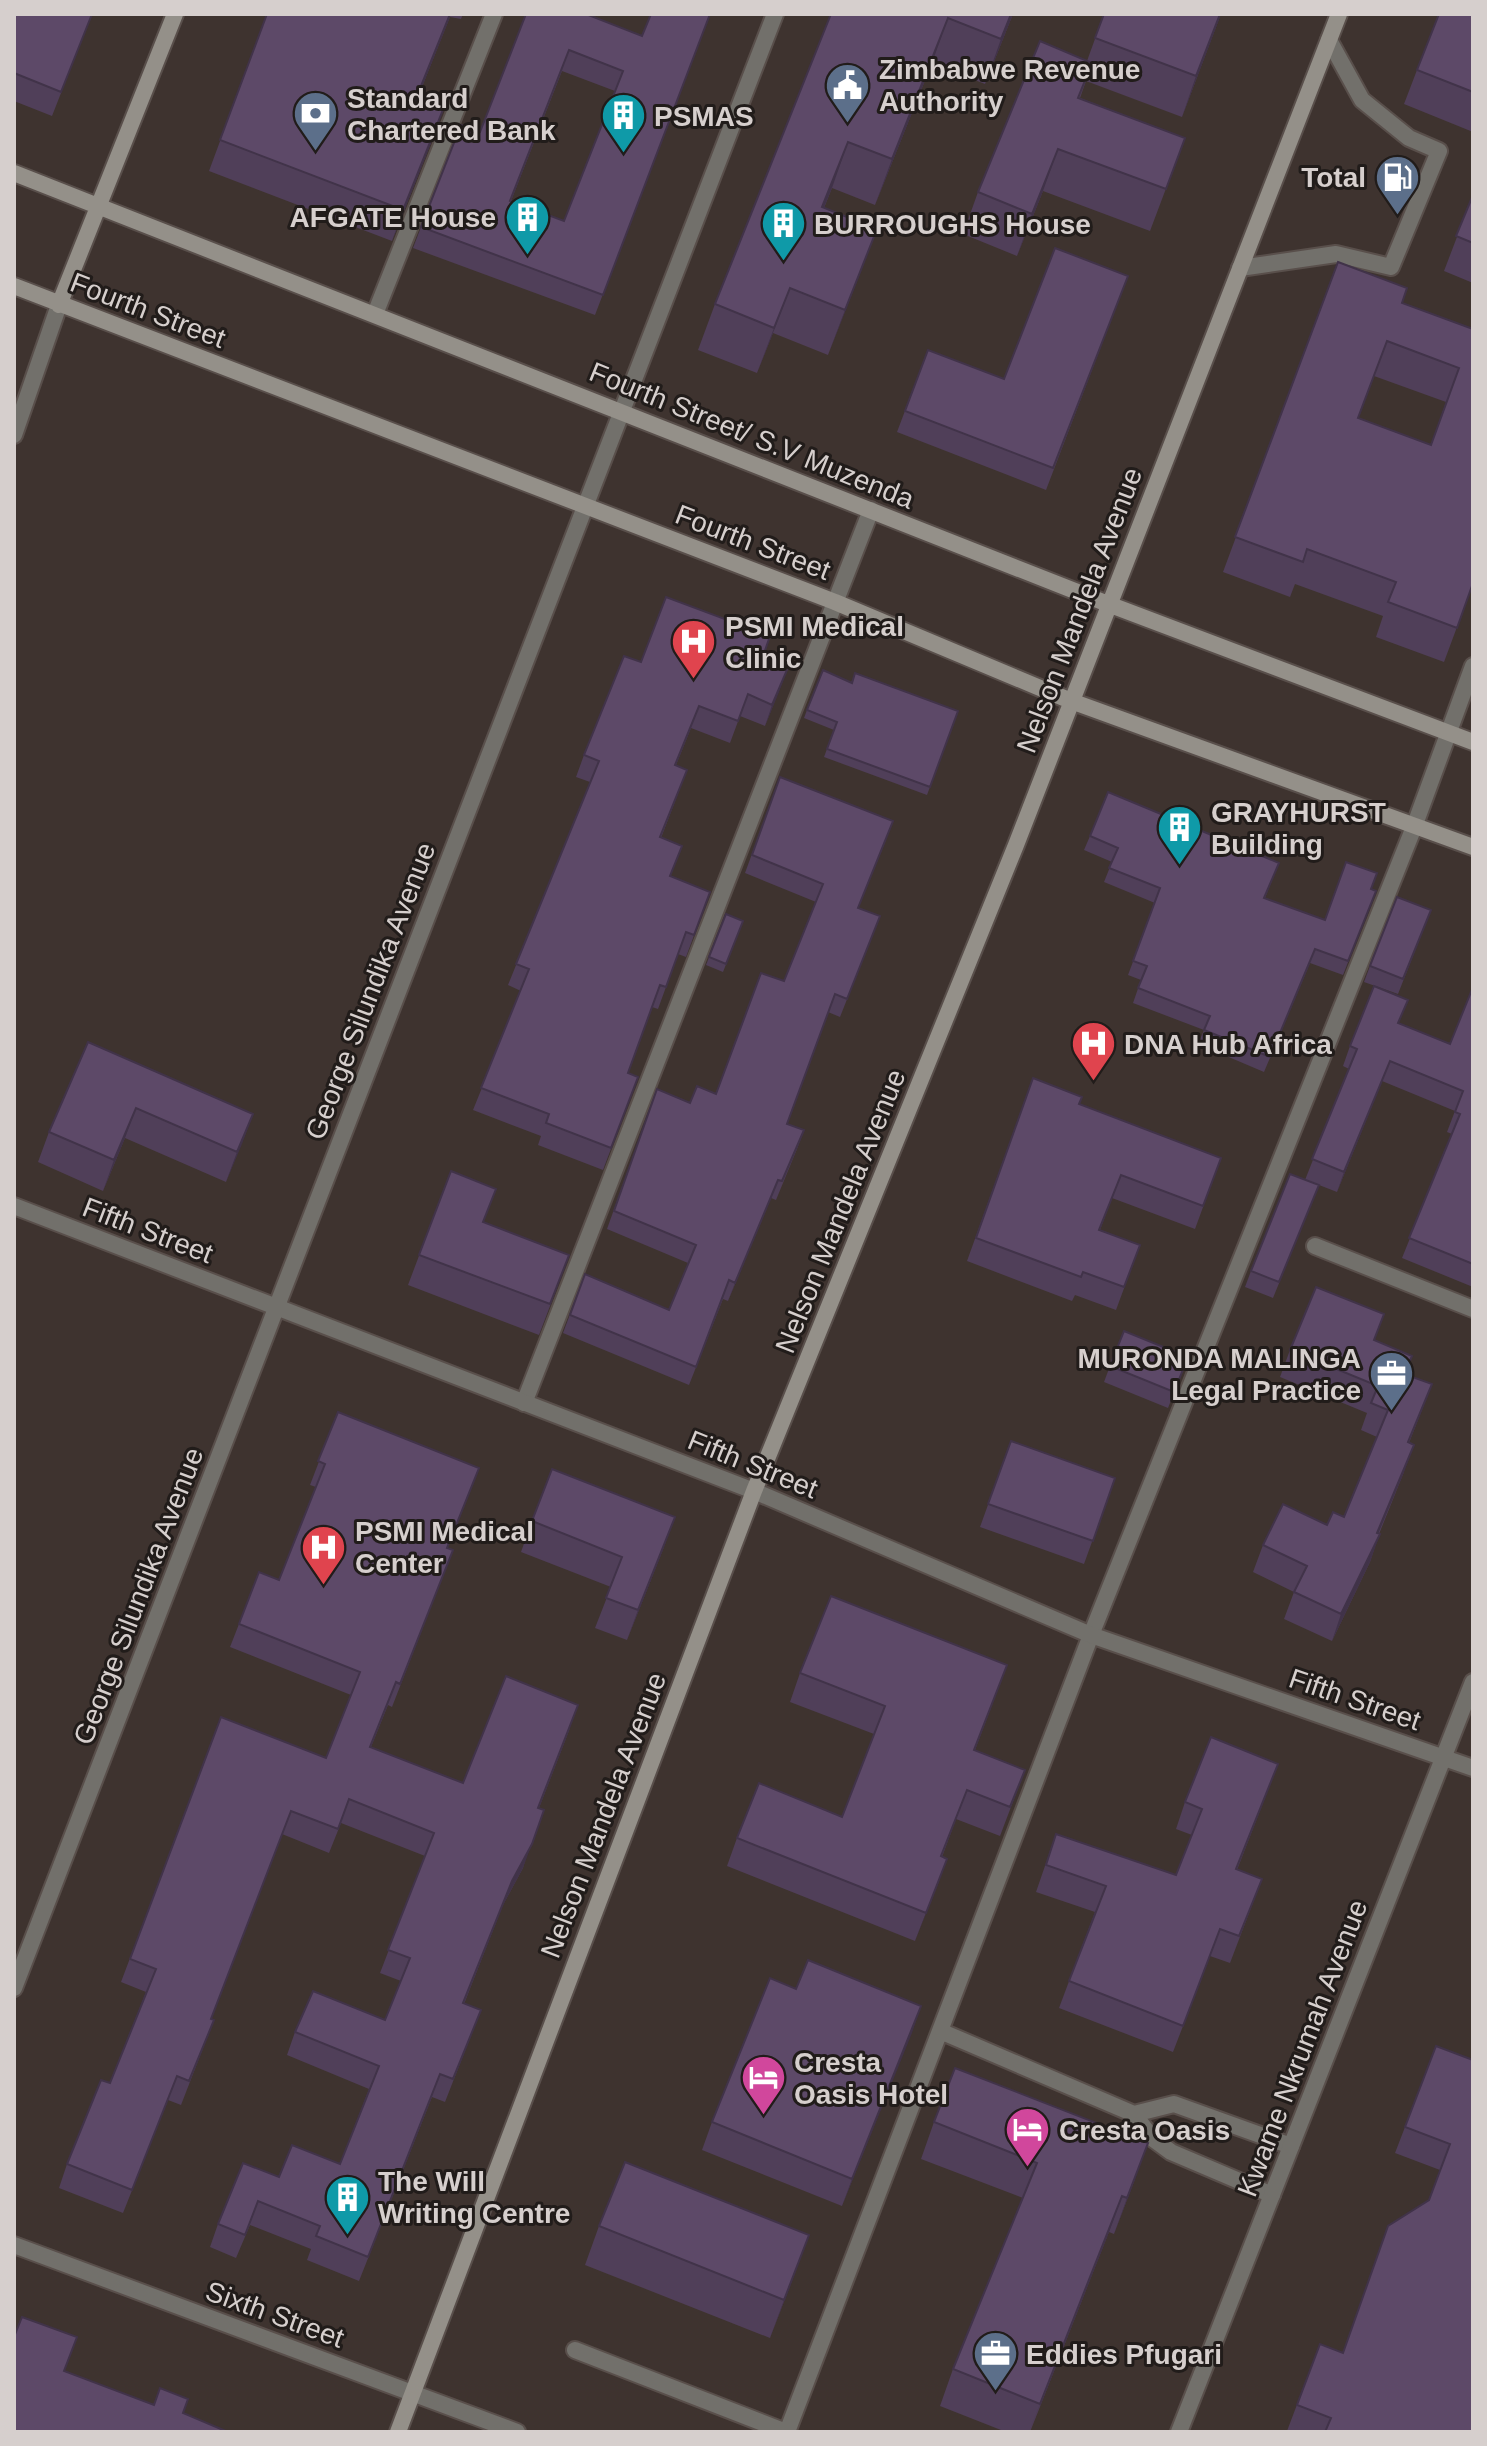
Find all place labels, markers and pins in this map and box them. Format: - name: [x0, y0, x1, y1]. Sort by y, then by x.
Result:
- place label: Zimbabwe Revenue Authority: [879, 54, 1140, 117]
- public building icon: Zimbabwe Revenue Authority: [824, 61, 872, 124]
- place label: Standard Chartered Bank: [347, 83, 556, 146]
- bank icon: Standard Chartered Bank: [292, 90, 340, 153]
- building icon: PSMAS: [599, 92, 647, 155]
- place label: PSMAS: [654, 101, 754, 132]
- fuel station icon: Total: [1373, 153, 1421, 216]
- place label: Total: [1301, 162, 1366, 193]
- building icon: AFGATE House: [503, 193, 551, 256]
- building icon: BURROUGHS House: [759, 200, 807, 263]
- place label: AFGATE House: [290, 202, 496, 233]
- place label: BURROUGHS House: [814, 209, 1091, 240]
- place label: PSMI Medical Clinic: [725, 611, 904, 674]
- hospital icon: PSMI Medical Clinic: [670, 618, 718, 681]
- place label: GRAYHURST Building: [1211, 797, 1386, 860]
- building icon: GRAYHURST Building: [1156, 804, 1204, 867]
- hospital icon: DNA Hub Africa: [1069, 1020, 1117, 1083]
- place label: DNA Hub Africa: [1124, 1029, 1332, 1060]
- place label: MURONDA MALINGA Legal Practice: [1077, 1343, 1361, 1406]
- office icon: MURONDA MALINGA Legal Practice: [1368, 1350, 1416, 1413]
- place label: PSMI Medical Center: [355, 1516, 534, 1579]
- hospital icon: PSMI Medical Center: [300, 1523, 348, 1586]
- place label: Cresta Oasis Hotel: [794, 2047, 948, 2110]
- hotel icon: Cresta Oasis Hotel: [739, 2054, 787, 2117]
- hotel icon: Cresta Oasis: [1004, 2106, 1052, 2169]
- place label: Cresta Oasis: [1059, 2115, 1230, 2146]
- place label: The Will Writing Centre: [378, 2166, 570, 2229]
- building icon: The Will Writing Centre: [323, 2173, 371, 2236]
- office icon: Eddies Pfugari: [971, 2330, 1019, 2393]
- place label: Eddies Pfugari: [1026, 2339, 1222, 2370]

